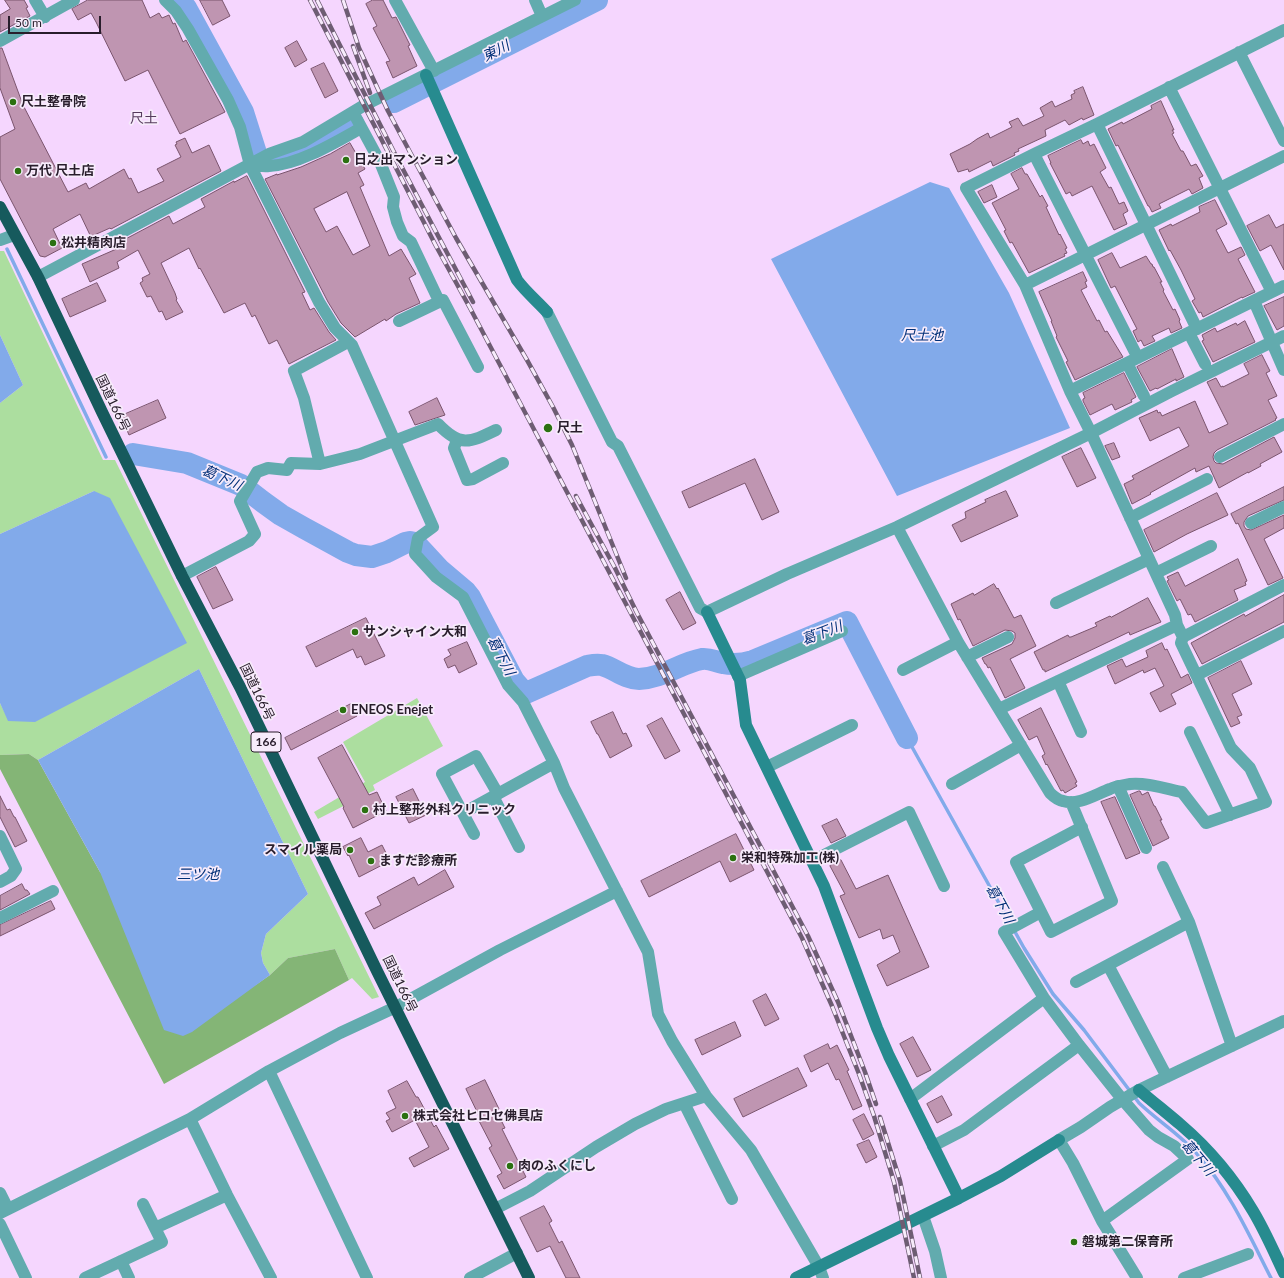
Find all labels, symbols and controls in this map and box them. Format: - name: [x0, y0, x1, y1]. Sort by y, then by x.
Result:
- scale bar: [10, 8, 103, 34]
- text: 50 m: [15, 15, 42, 30]
- water label: 東川: [480, 37, 512, 65]
- place label: 尺土整骨院: [21, 94, 86, 110]
- marker: 尺土整骨院: [8, 97, 18, 107]
- district label: 尺土: [130, 110, 158, 126]
- place label: 日之出マンション: [354, 152, 458, 168]
- marker: 日之出マンション: [341, 155, 351, 165]
- place label: 万代 尺土店: [26, 163, 94, 179]
- marker: 万代 尺土店: [13, 166, 23, 176]
- place label: 松井精肉店: [61, 235, 126, 251]
- marker: 松井精肉店: [48, 238, 58, 248]
- water label: 尺土池: [901, 327, 943, 343]
- street label: 国道166号: [92, 372, 134, 434]
- place label: 尺土: [557, 420, 583, 436]
- marker: 尺土: [542, 422, 554, 434]
- water label: 葛下川: [199, 462, 245, 494]
- water label: 葛下川: [799, 618, 845, 648]
- place label: サンシャイン大和: [363, 624, 467, 640]
- marker: サンシャイン大和: [350, 627, 360, 637]
- water label: 葛下川: [484, 634, 518, 678]
- street label: 国道166号: [236, 661, 278, 723]
- place label: ENEOS Enejet: [351, 702, 433, 718]
- marker: ENEOS Enejet: [338, 705, 348, 715]
- road number: 166: [251, 732, 281, 752]
- place label: 村上整形外科クリニック: [373, 802, 516, 818]
- marker: 村上整形外科クリニック: [360, 805, 370, 815]
- place label: スマイル薬局: [264, 842, 342, 858]
- marker: スマイル薬局: [345, 845, 355, 855]
- place label: 栄和特殊加工(株): [741, 850, 839, 866]
- place label: ますだ診療所: [379, 853, 457, 869]
- marker: 栄和特殊加工(株): [728, 853, 738, 863]
- marker: ますだ診療所: [366, 856, 376, 866]
- water label: 三ツ池: [177, 866, 219, 882]
- water label: 葛下川: [982, 882, 1018, 926]
- street label: 国道166号: [379, 953, 421, 1015]
- place label: 株式会社ヒロセ佛具店: [413, 1108, 543, 1124]
- marker: 株式会社ヒロセ佛具店: [400, 1111, 410, 1121]
- water label: 葛下川: [1178, 1137, 1218, 1179]
- place label: 肉のふくにし: [518, 1158, 596, 1174]
- marker: 肉のふくにし: [505, 1161, 515, 1171]
- place label: 磐城第二保育所: [1082, 1234, 1173, 1250]
- marker: 磐城第二保育所: [1069, 1237, 1079, 1247]

